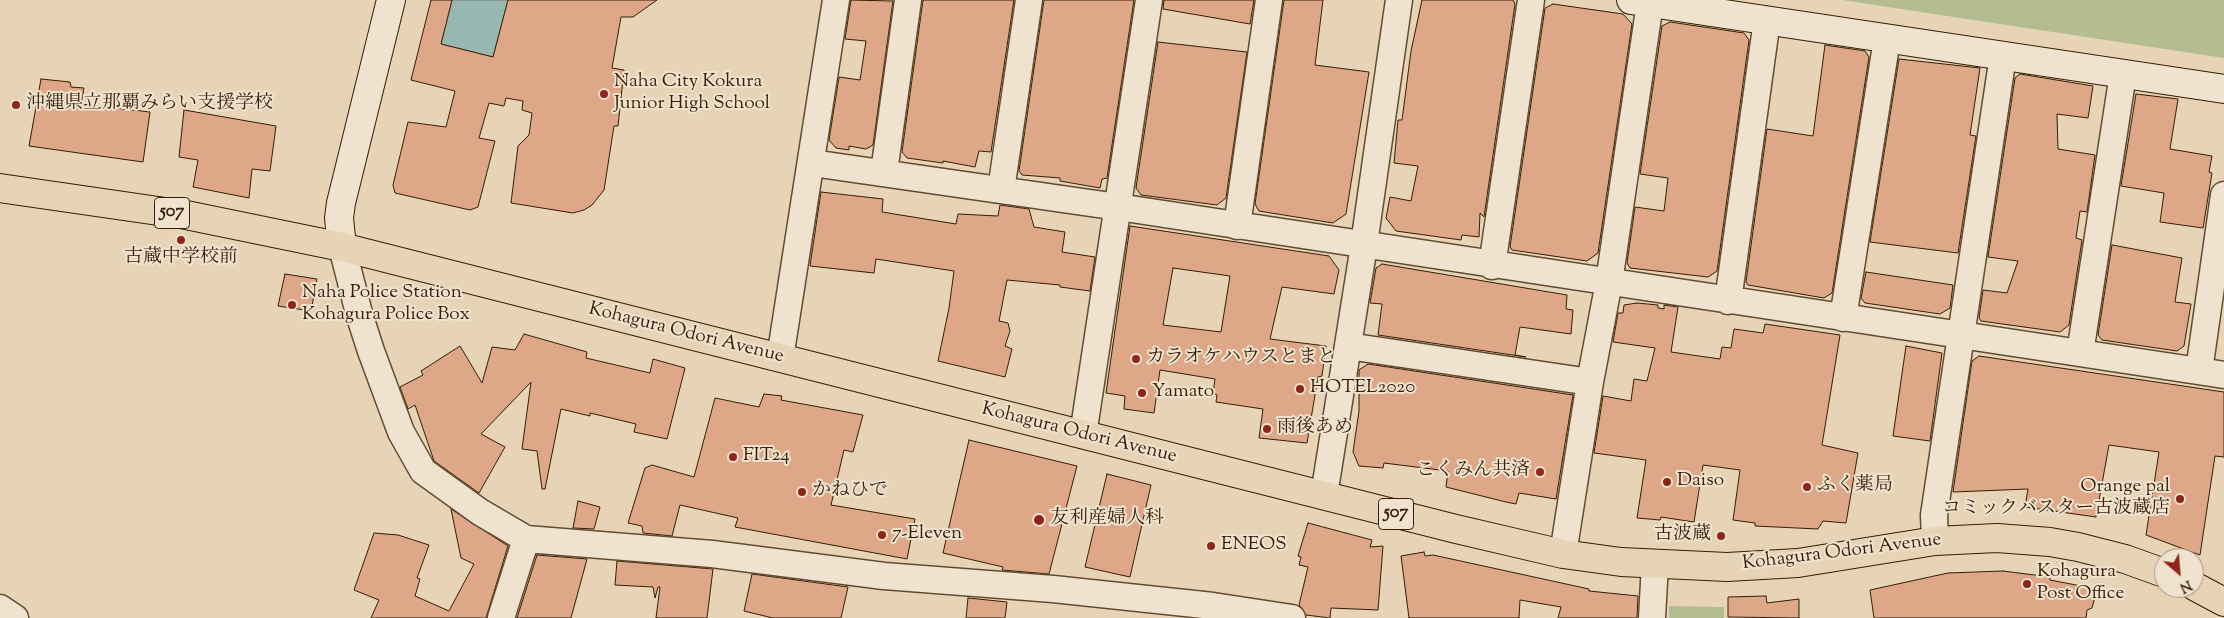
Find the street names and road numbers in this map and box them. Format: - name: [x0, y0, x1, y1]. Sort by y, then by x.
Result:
- road number: 507: [154, 198, 190, 228]
- street label: Kohagura Odori Avenue: [586, 299, 786, 369]
- street label: Kohagura Odori Avenue: [979, 399, 1179, 469]
- road number: 507: [1378, 498, 1414, 530]
- street label: Kohagura Odori Avenue: [1741, 529, 1943, 577]

